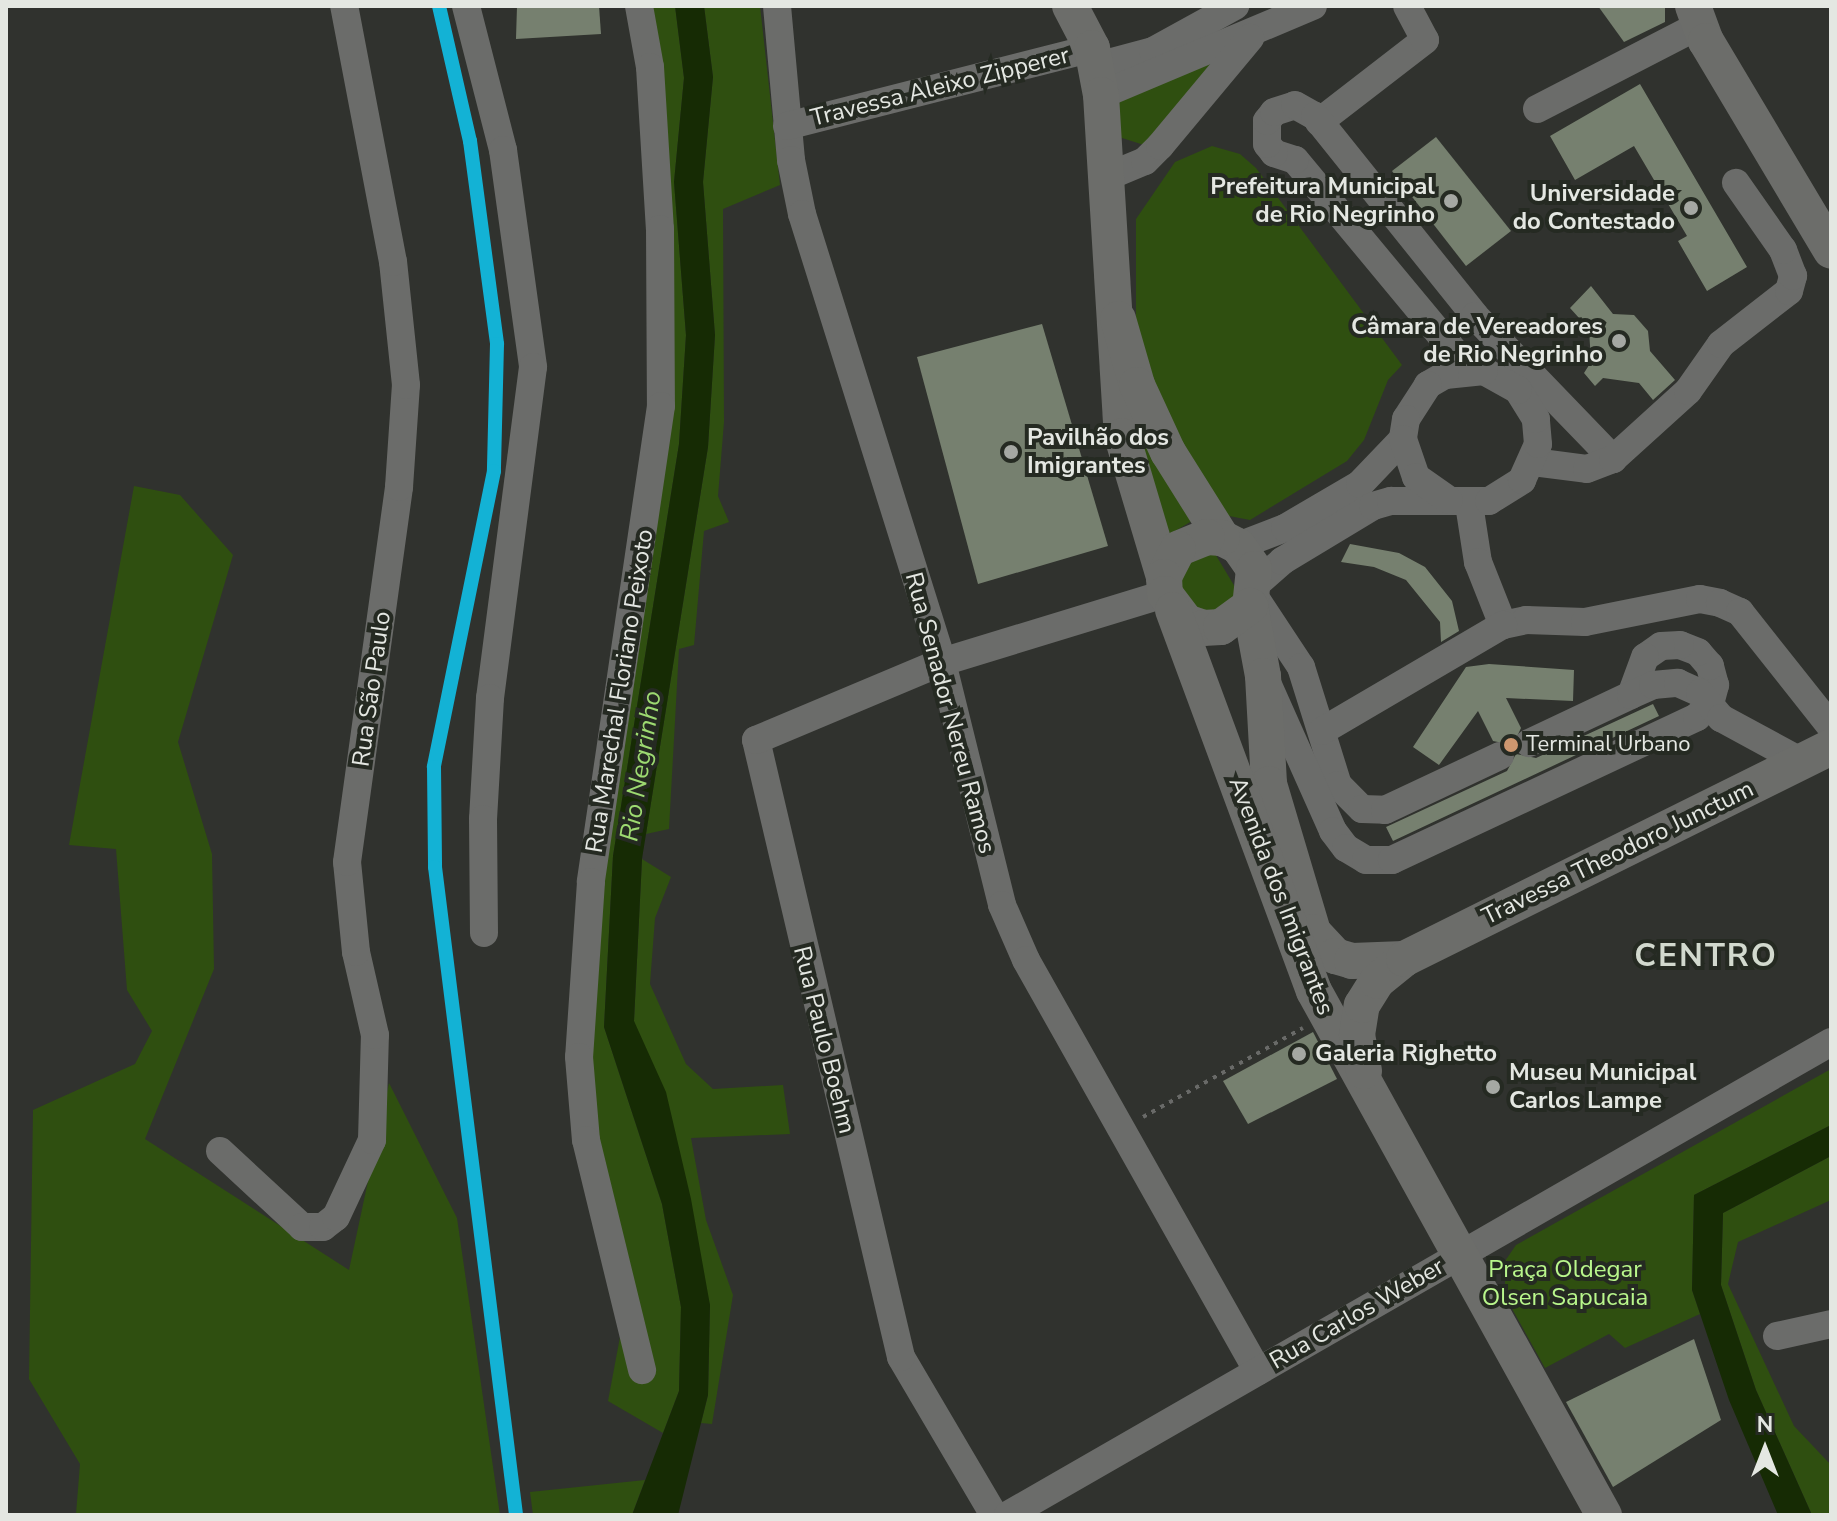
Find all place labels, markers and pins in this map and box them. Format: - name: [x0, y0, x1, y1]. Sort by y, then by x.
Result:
- place label: Prefeitura Municipal de Rio Negrinho: [1210, 173, 1435, 229]
- place label: Universidade do Contestado: [1513, 180, 1675, 236]
- marker: Prefeitura Municipal de Rio Negrinho: [1442, 192, 1460, 210]
- marker: Universidade do Contestado: [1682, 199, 1700, 217]
- place label: Câmara de Vereadores de Rio Negrinho: [1351, 313, 1603, 369]
- marker: Câmara de Vereadores de Rio Negrinho: [1610, 332, 1628, 350]
- place label: Pavilhão dos Imigrantes: [1027, 424, 1169, 480]
- marker: Pavilhão dos Imigrantes: [1002, 443, 1020, 461]
- place label: Terminal Urbano: [1526, 732, 1691, 758]
- marker: Terminal Urbano: [1503, 737, 1519, 753]
- place label: Galeria Righetto: [1315, 1040, 1497, 1068]
- marker: Galeria Righetto: [1290, 1045, 1308, 1063]
- place label: Museu Municipal Carlos Lampe: [1509, 1059, 1696, 1115]
- marker: Museu Municipal Carlos Lampe: [1484, 1078, 1502, 1096]

